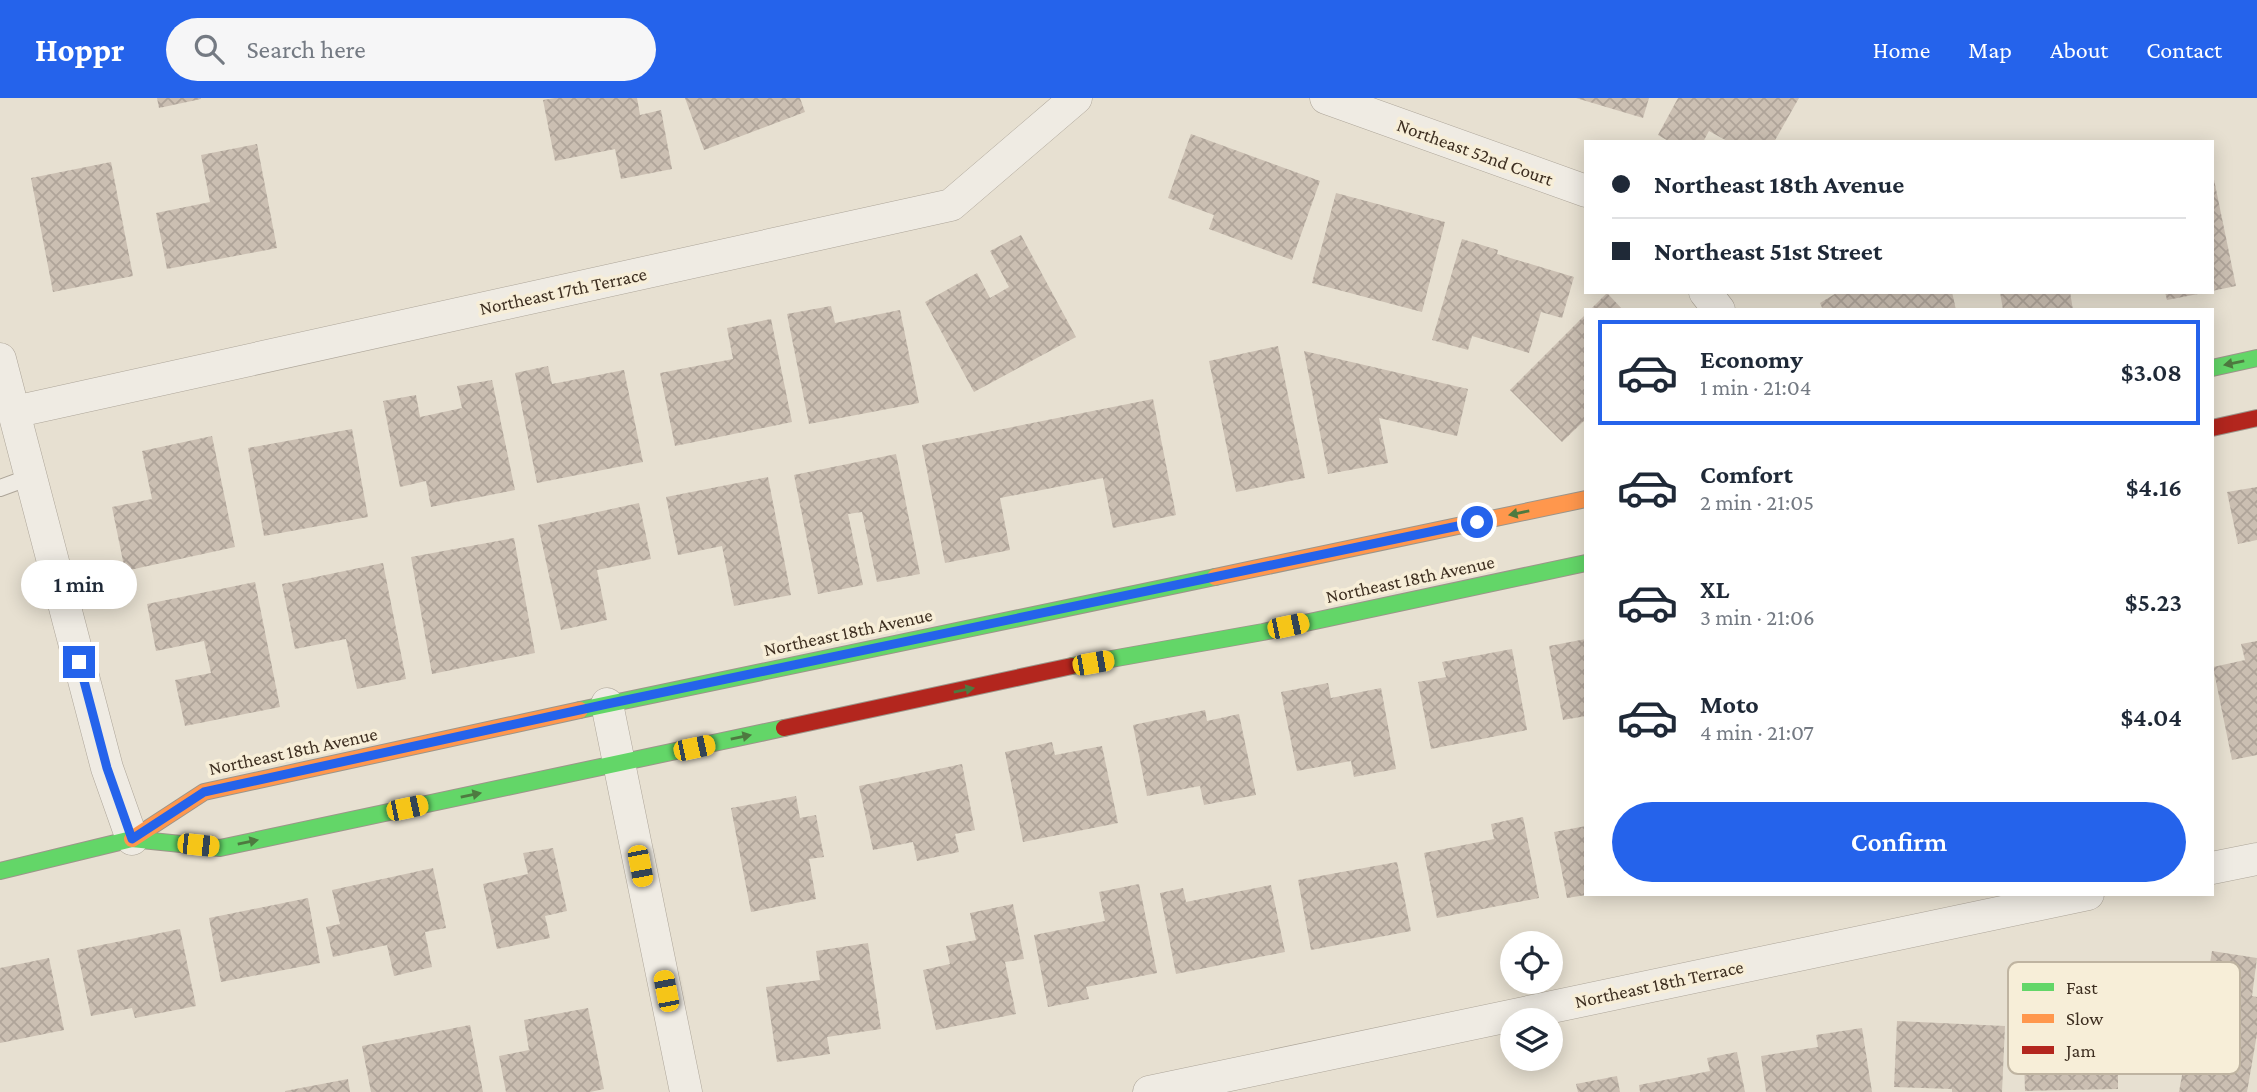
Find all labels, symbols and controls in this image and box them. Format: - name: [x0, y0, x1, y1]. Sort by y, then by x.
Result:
- search box: [166, 18, 656, 81]
- icon: search: [190, 30, 228, 68]
- text: Hoppr: [35, 31, 124, 68]
- text: Search here: [246, 35, 366, 64]
- text: Home: [1873, 36, 1930, 63]
- text: Map: [1968, 36, 2012, 63]
- text: About: [2050, 36, 2108, 63]
- text: Contact: [2146, 36, 2222, 63]
- street label: Northeast 52nd Court: [1394, 114, 1557, 190]
- text: Northeast 18th Avenue: [1654, 170, 1904, 199]
- text: Northeast 51st Street: [1654, 237, 1882, 266]
- street label: Northeast 17th Terrace: [477, 263, 649, 319]
- icon: car: [1616, 341, 1679, 404]
- text: Economy: [1700, 345, 1803, 374]
- one-way arrow: [2223, 357, 2245, 368]
- text: $3.08: [2121, 358, 2182, 387]
- text: 1 min · 21:04: [1700, 374, 1812, 400]
- icon: car: [1616, 456, 1679, 519]
- text: Comfort: [1700, 460, 1793, 489]
- text: $4.16: [2126, 473, 2182, 502]
- text: 2 min · 21:05: [1700, 489, 1814, 515]
- route start: [1461, 506, 1493, 538]
- one-way arrow: [1508, 508, 1530, 519]
- street label: Northeast 18th Avenue: [1324, 551, 1496, 607]
- callout: 1 min: [21, 560, 137, 610]
- text: 1 min: [53, 571, 105, 597]
- icon: car: [1616, 571, 1679, 634]
- text: XL: [1700, 575, 1729, 604]
- text: $5.23: [2125, 588, 2182, 617]
- street label: Northeast 18th Avenue: [762, 604, 934, 660]
- text: 3 min · 21:06: [1700, 604, 1815, 630]
- car: [1266, 611, 1311, 641]
- route end: [63, 646, 95, 678]
- car: [1071, 649, 1116, 677]
- one-way arrow: [953, 684, 975, 695]
- icon: car: [1616, 686, 1679, 749]
- text: Moto: [1700, 690, 1759, 719]
- text: $4.04: [2120, 703, 2182, 732]
- text: 4 min · 21:07: [1700, 719, 1814, 745]
- street label: Northeast 18th Avenue: [207, 723, 379, 779]
- one-way arrow: [730, 732, 752, 743]
- car: [672, 733, 717, 763]
- one-way arrow: [460, 789, 482, 800]
- car: [385, 793, 430, 823]
- button: Confirm: [1612, 802, 2186, 882]
- car: [177, 832, 220, 858]
- one-way arrow: [237, 836, 259, 847]
- car: [626, 843, 655, 889]
- map controls: [1500, 931, 1563, 1071]
- button: locate: [1500, 931, 1563, 994]
- street label: Northeast 18th Terrace: [1573, 956, 1745, 1012]
- legend: [2008, 962, 2240, 1074]
- car: [652, 968, 681, 1014]
- text: Fast: [2066, 977, 2098, 998]
- button: layers: [1500, 1008, 1563, 1071]
- text: Slow: [2066, 1008, 2103, 1029]
- text: Jam: [2064, 1040, 2096, 1061]

